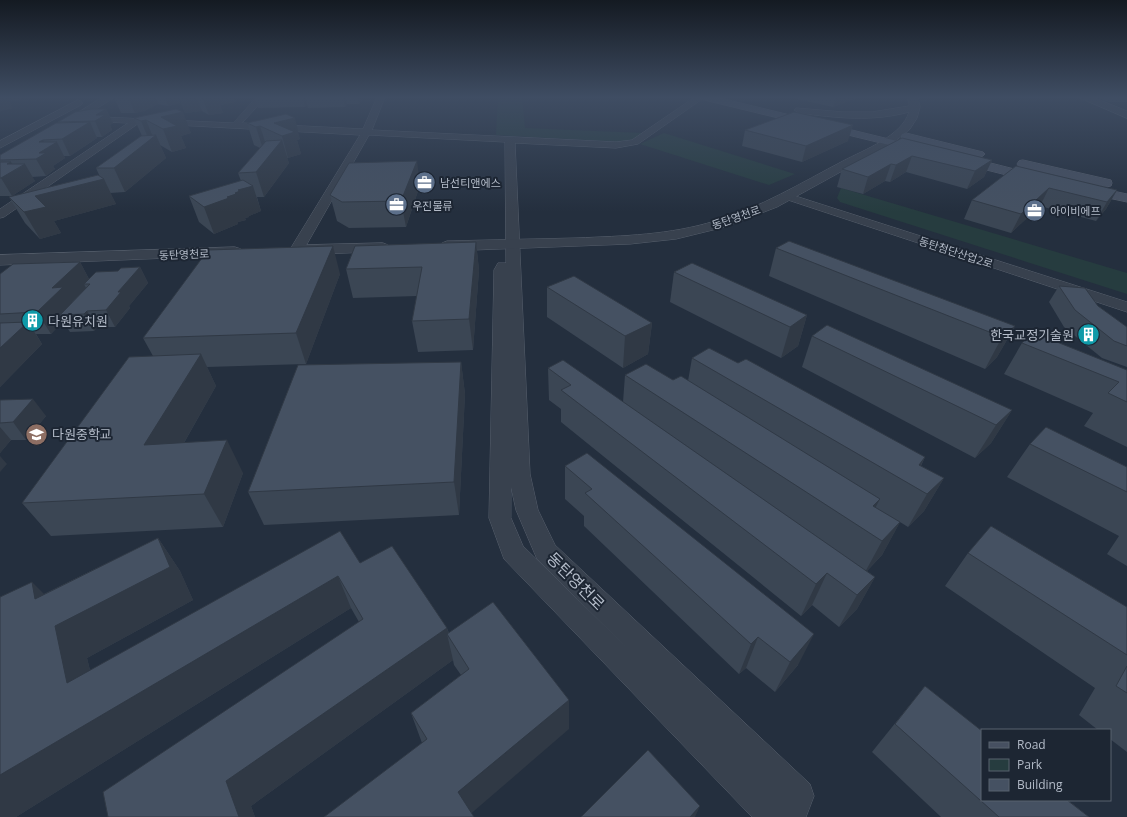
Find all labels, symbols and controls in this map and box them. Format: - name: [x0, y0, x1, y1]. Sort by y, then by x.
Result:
- office icon: 남선티앤에스: [412, 169, 438, 195]
- place label: 남선티앤에스: [440, 175, 501, 190]
- office icon: 우진물류: [384, 192, 410, 218]
- office icon: 아이비에프: [1021, 197, 1047, 223]
- place label: 우진물류: [412, 198, 452, 213]
- street label: 동탄영천로: [710, 202, 762, 232]
- place label: 아이비에프: [1050, 203, 1101, 218]
- street label: 동탄첨단산업2로: [917, 233, 995, 271]
- street label: 동탄영천로: [158, 246, 210, 262]
- building icon: 다원유치원: [19, 308, 45, 334]
- place label: 다원유치원: [48, 312, 108, 330]
- building icon: 한국교정기술원: [1076, 322, 1102, 348]
- place label: 한국교정기술원: [990, 326, 1074, 344]
- school or university icon: 다원중학교: [23, 421, 49, 447]
- place label: 다원중학교: [52, 425, 112, 443]
- street label: 동탄영천로: [542, 547, 610, 615]
- legend: [981, 729, 1111, 801]
- text: Road: [1017, 736, 1046, 753]
- text: Park: [1017, 756, 1043, 773]
- text: Building: [1017, 776, 1063, 793]

